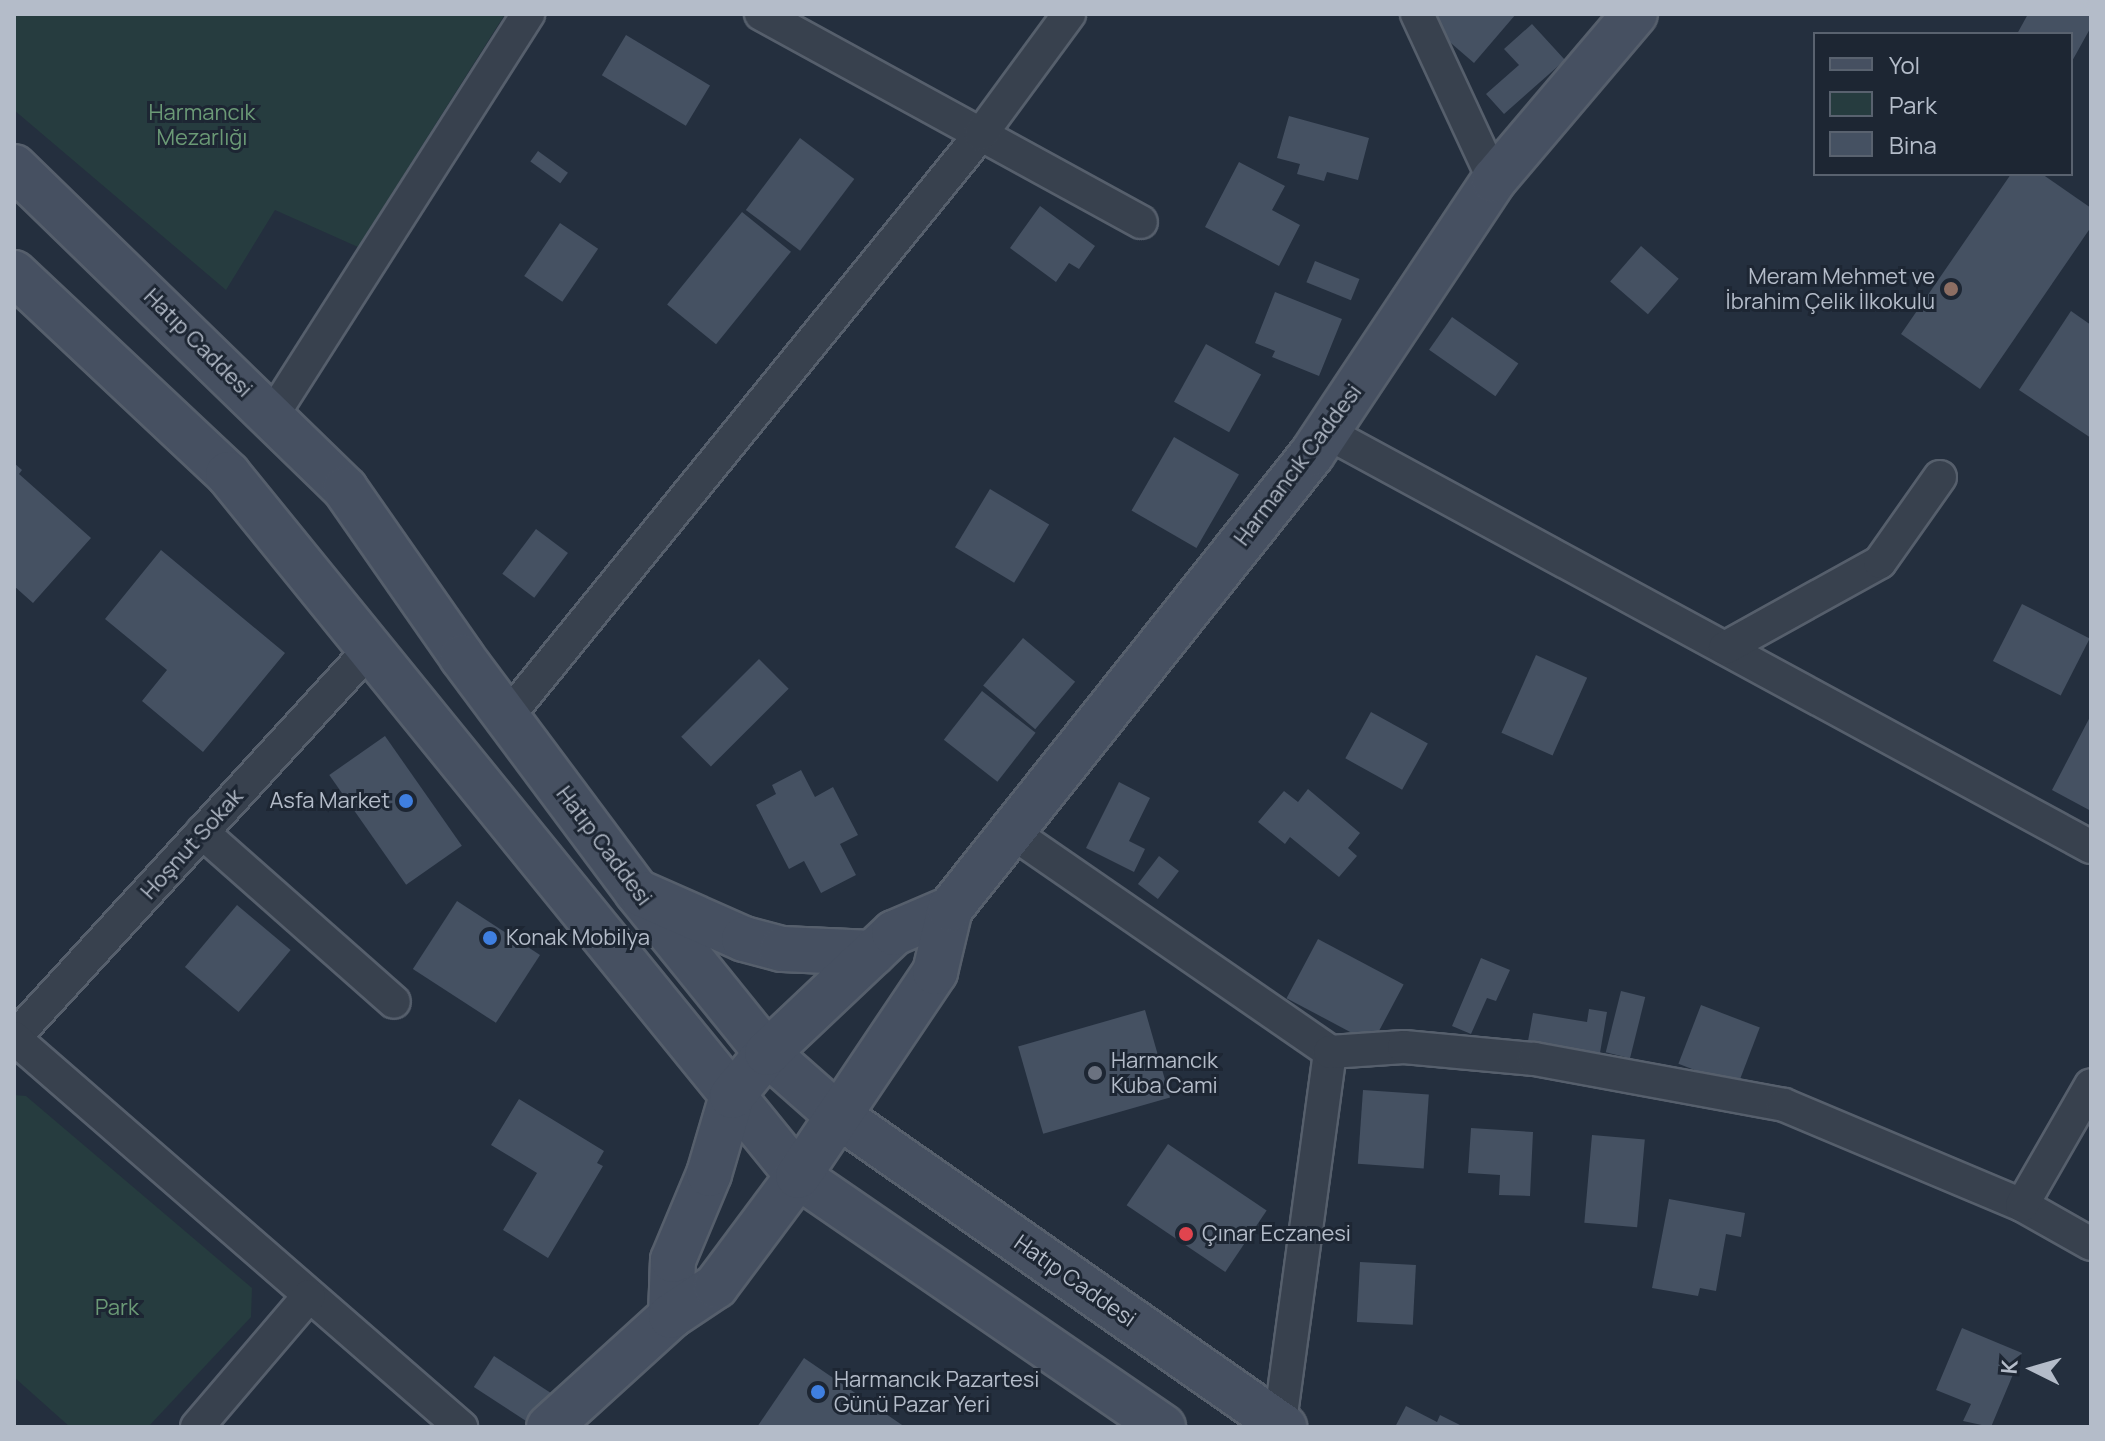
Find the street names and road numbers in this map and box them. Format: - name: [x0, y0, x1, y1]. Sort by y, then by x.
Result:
- street label: Hatıp Caddesi: [138, 283, 258, 403]
- street label: Harmancık Caddesi: [1229, 379, 1367, 551]
- street label: Hatıp Caddesi: [551, 781, 657, 911]
- street label: Hoşnut Sokak: [136, 783, 248, 905]
- street label: Hatıp Caddesi: [1009, 1229, 1141, 1333]

